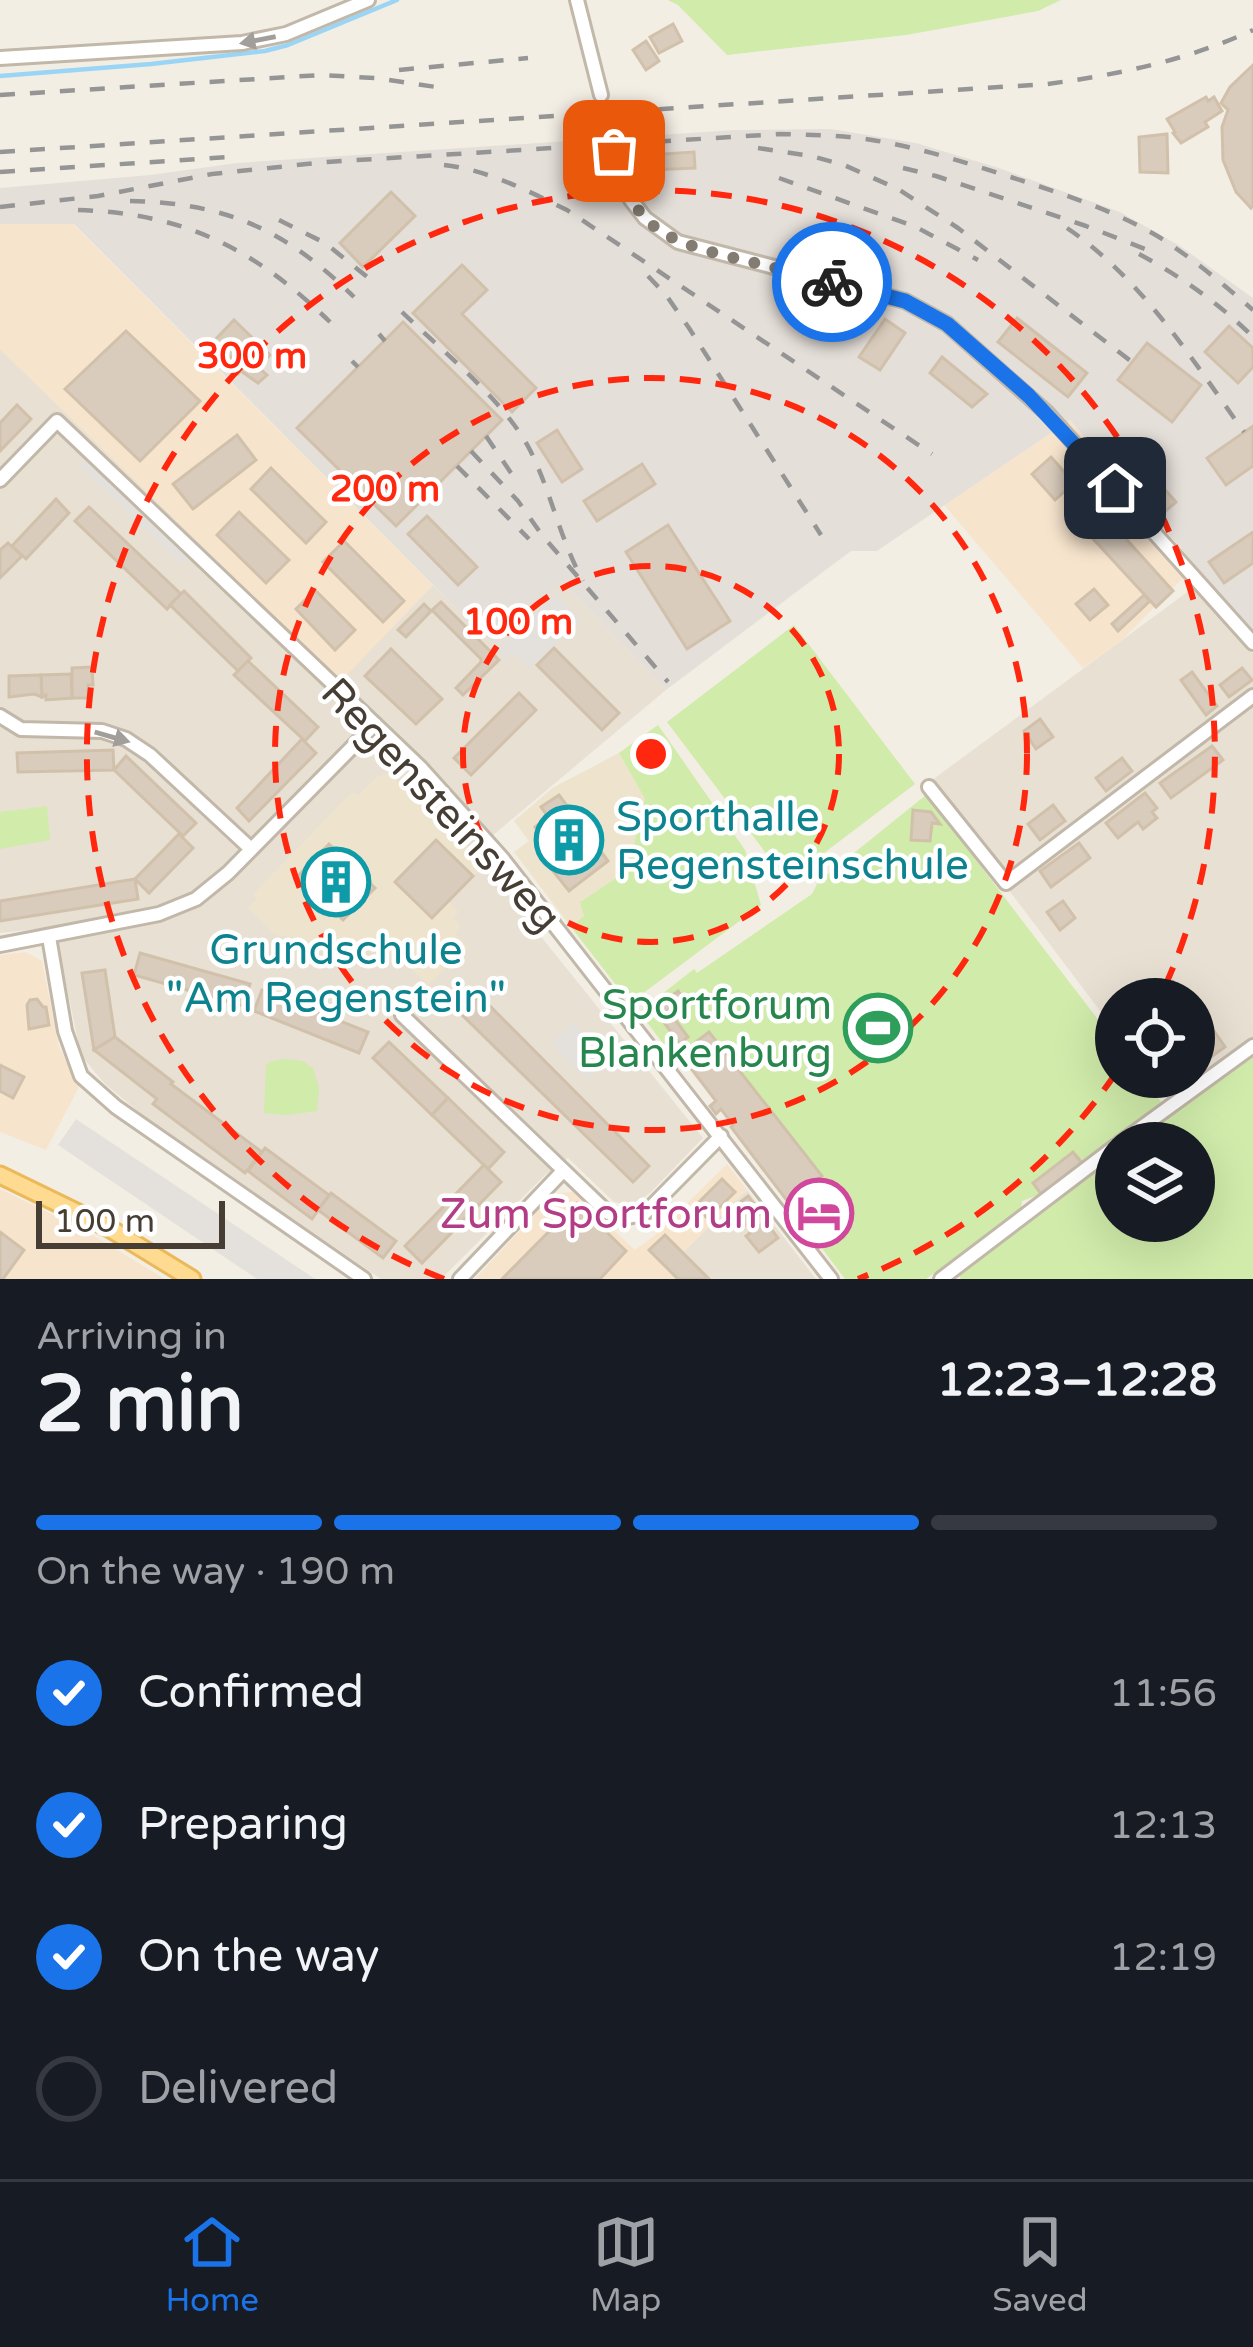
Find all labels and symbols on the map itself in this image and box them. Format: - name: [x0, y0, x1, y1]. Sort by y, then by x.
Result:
- one-way arrow: [239, 31, 277, 50]
- pin: [563, 100, 665, 202]
- courier: [772, 222, 892, 342]
- text: 300 m: [197, 335, 307, 378]
- pin: [1064, 437, 1166, 539]
- text: 200 m: [330, 468, 440, 511]
- text: 100 m: [463, 601, 573, 644]
- street label: Regensteinsweg: [310, 668, 572, 942]
- one-way arrow: [94, 729, 131, 747]
- centre of rings: [630, 733, 672, 775]
- place label: Sporthalle Regensteinschule: [616, 792, 969, 891]
- building icon: Sporthalle Regensteinschule: [534, 805, 604, 875]
- building icon: Grundschule "Am Regenstein": [301, 847, 371, 917]
- place label: Grundschule "Am Regenstein": [166, 925, 506, 1024]
- place label: Sportforum Blankenburg: [578, 980, 832, 1079]
- sports icon: Sportforum Blankenburg: [843, 993, 913, 1063]
- hotel icon: Zum Sportforum: [784, 1178, 854, 1248]
- place label: Zum Sportforum: [440, 1189, 772, 1240]
- scale bar: [36, 1195, 225, 1248]

